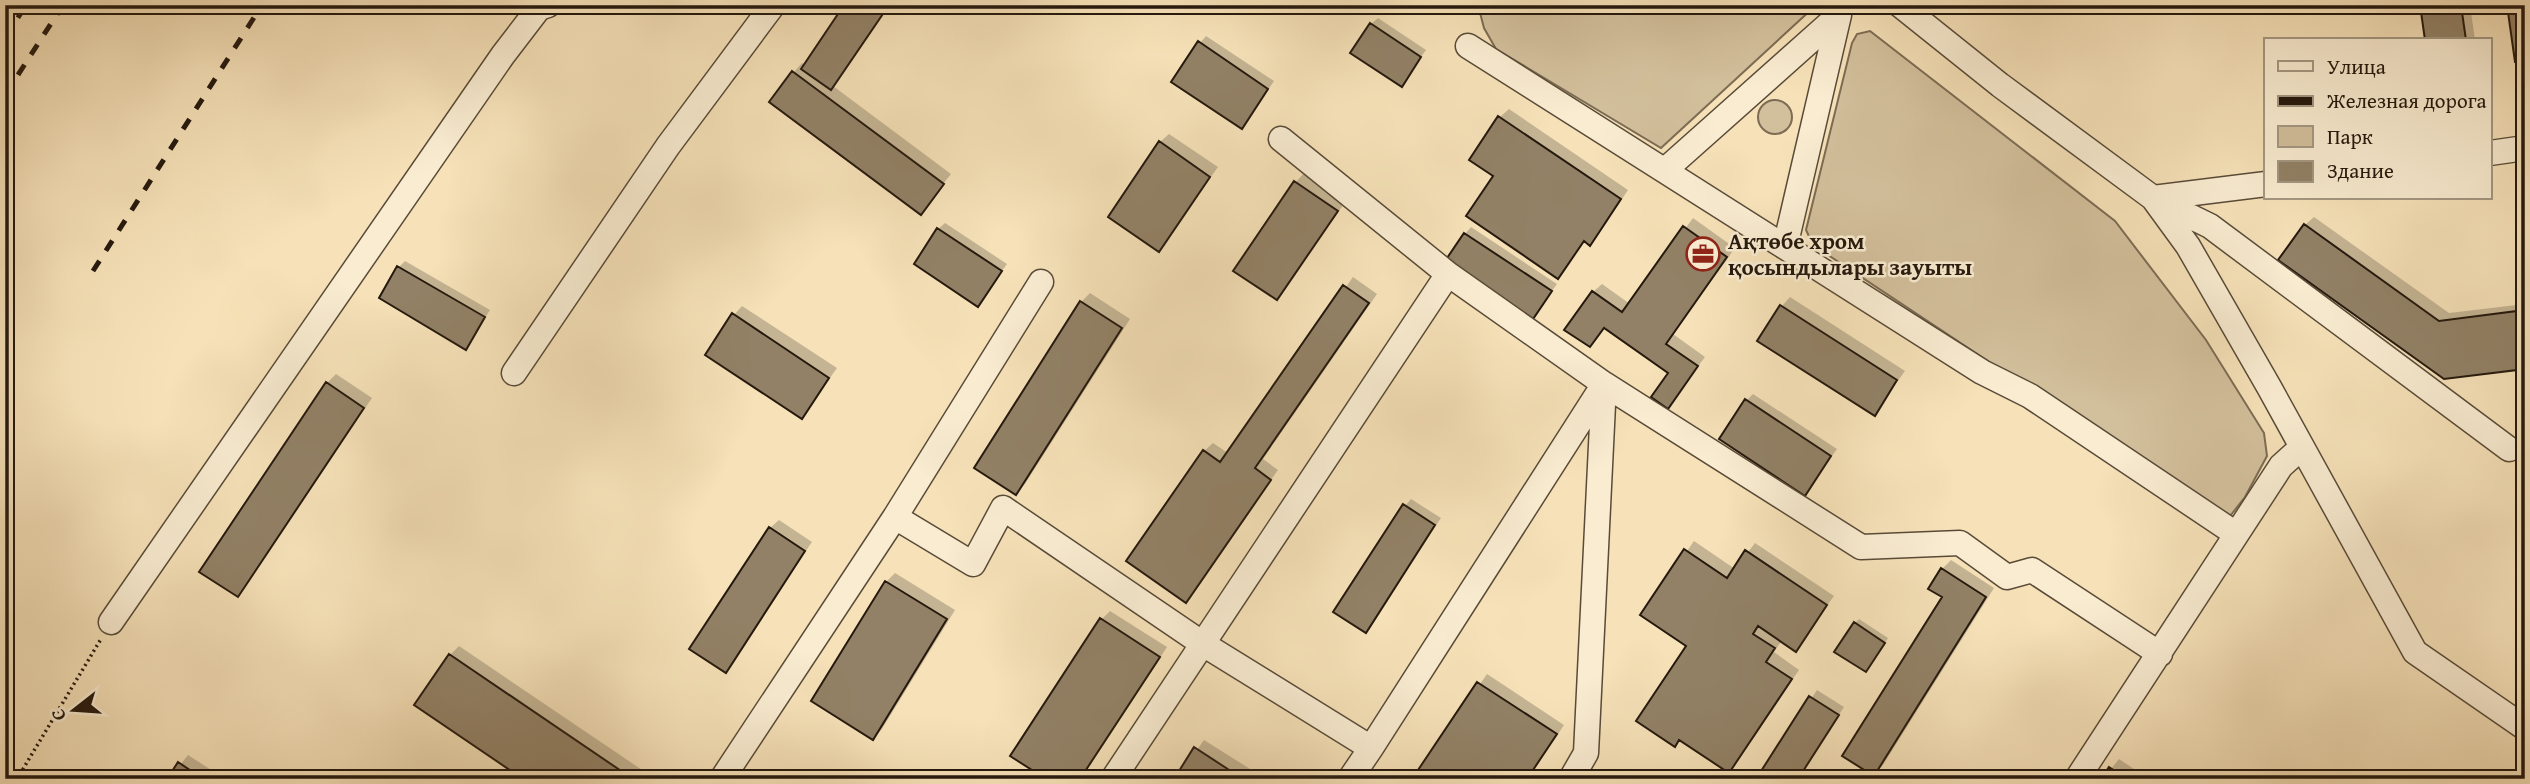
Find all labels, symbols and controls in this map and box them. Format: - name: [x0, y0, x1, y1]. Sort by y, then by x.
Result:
- legend: [2264, 38, 2492, 200]
- text: Улица: [2327, 51, 2386, 82]
- text: Железная дорога: [2326, 85, 2487, 116]
- text: Парк: [2327, 121, 2373, 152]
- text: Здание: [2327, 155, 2394, 186]
- place label: Ақтөбе хром қосындылары зауыты: [1728, 224, 1972, 283]
- office icon: Ақтөбе хром қосындылары зауыты: [1684, 235, 1722, 273]
- north arrow: [38, 676, 108, 746]
- text: С: [43, 705, 73, 724]

